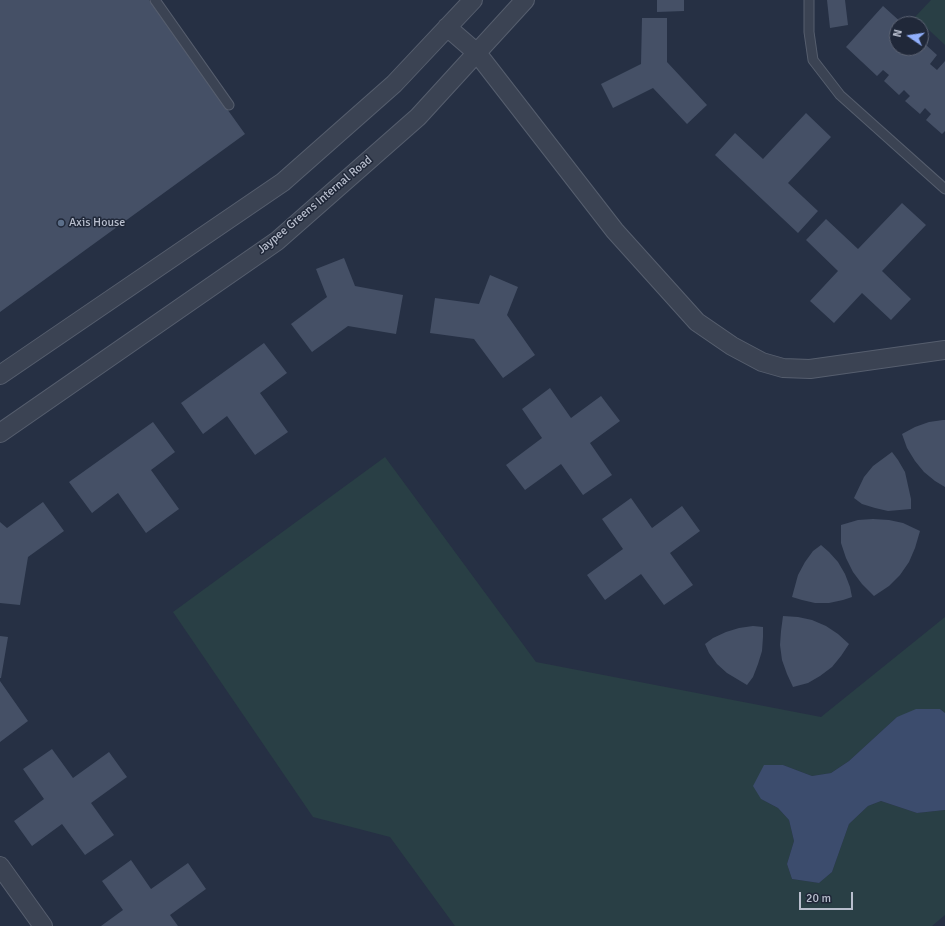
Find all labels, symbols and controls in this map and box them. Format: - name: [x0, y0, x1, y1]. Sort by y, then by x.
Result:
- north arrow: [889, 16, 929, 56]
- text: N: [891, 28, 905, 39]
- street label: Jaypee Greens Internal Road: [255, 153, 375, 257]
- place label: Axis House: [69, 216, 125, 230]
- marker: Axis House: [56, 218, 66, 228]
- scale bar: [801, 884, 855, 910]
- text: 20 m: [806, 891, 831, 906]

